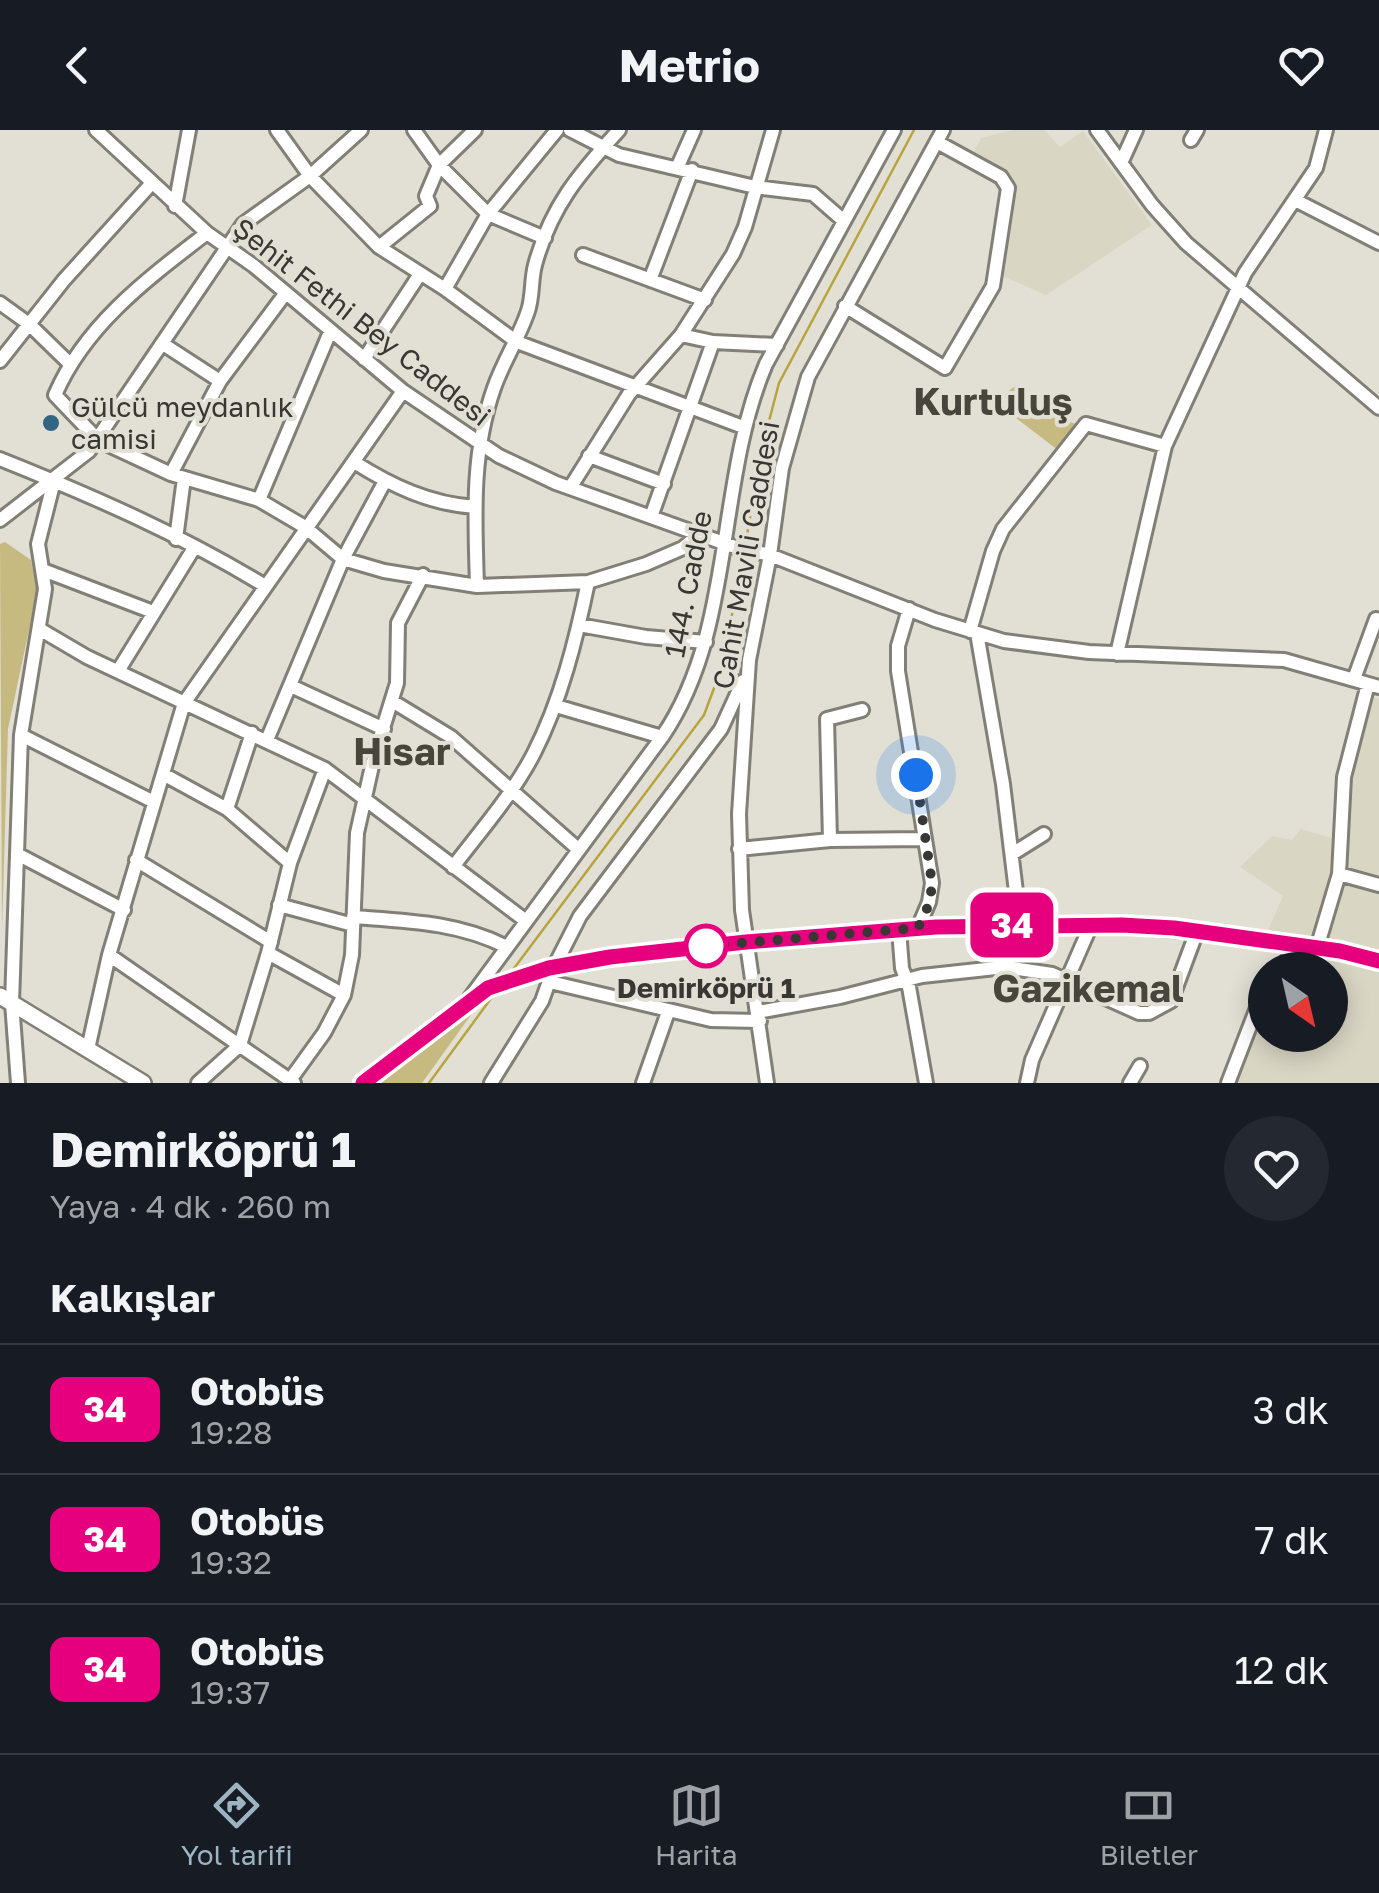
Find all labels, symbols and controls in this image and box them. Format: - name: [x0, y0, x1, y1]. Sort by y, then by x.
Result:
- icon: back: [50, 38, 105, 93]
- text: Metrio: [619, 38, 760, 92]
- icon: heart: [1274, 38, 1329, 93]
- street label: Şehit Fethi Bey Caddesi: [227, 211, 498, 432]
- district label: Kurtuluş: [913, 378, 1073, 424]
- place label: Gülcü meydanlık camisi: [71, 390, 294, 455]
- marker: Gülcü meydanlık camisi: [40, 412, 62, 434]
- street label: Cahit Mavili Caddesi: [706, 418, 785, 692]
- street label: 144. Cadde: [657, 508, 718, 660]
- district label: Hisar: [353, 728, 451, 773]
- your location: [891, 750, 941, 800]
- line badge: 34: [967, 892, 1057, 958]
- text: 34: [990, 904, 1034, 946]
- marker: Demirköprü 1: [685, 925, 727, 967]
- north arrow: [1248, 952, 1348, 1052]
- map controls: [1248, 952, 1348, 1052]
- district label: Gazikemal: [992, 965, 1184, 1010]
- place label: Demirköprü 1: [617, 971, 795, 1004]
- button: heart: [1224, 1116, 1329, 1221]
- text: Demirköprü 1: [50, 1120, 356, 1178]
- text: Yaya · 4 dk · 260 m: [50, 1187, 331, 1225]
- text: Kalkışlar: [50, 1275, 215, 1320]
- text: Otobüs: [190, 1368, 325, 1413]
- text: 3 dk: [1252, 1387, 1329, 1432]
- text: 34: [83, 1388, 127, 1430]
- text: 19:28: [190, 1413, 273, 1451]
- text: Otobüs: [190, 1498, 325, 1543]
- text: 7 dk: [1255, 1517, 1329, 1562]
- text: 34: [83, 1518, 127, 1560]
- text: 19:32: [190, 1543, 272, 1581]
- text: Otobüs: [190, 1628, 325, 1673]
- text: 12 dk: [1234, 1647, 1329, 1692]
- text: 34: [83, 1648, 127, 1690]
- text: 19:37: [190, 1673, 270, 1711]
- tab: Yol tarifi: [181, 1778, 293, 1871]
- tab: Harita: [655, 1778, 737, 1871]
- tab: Biletler: [1100, 1778, 1198, 1871]

